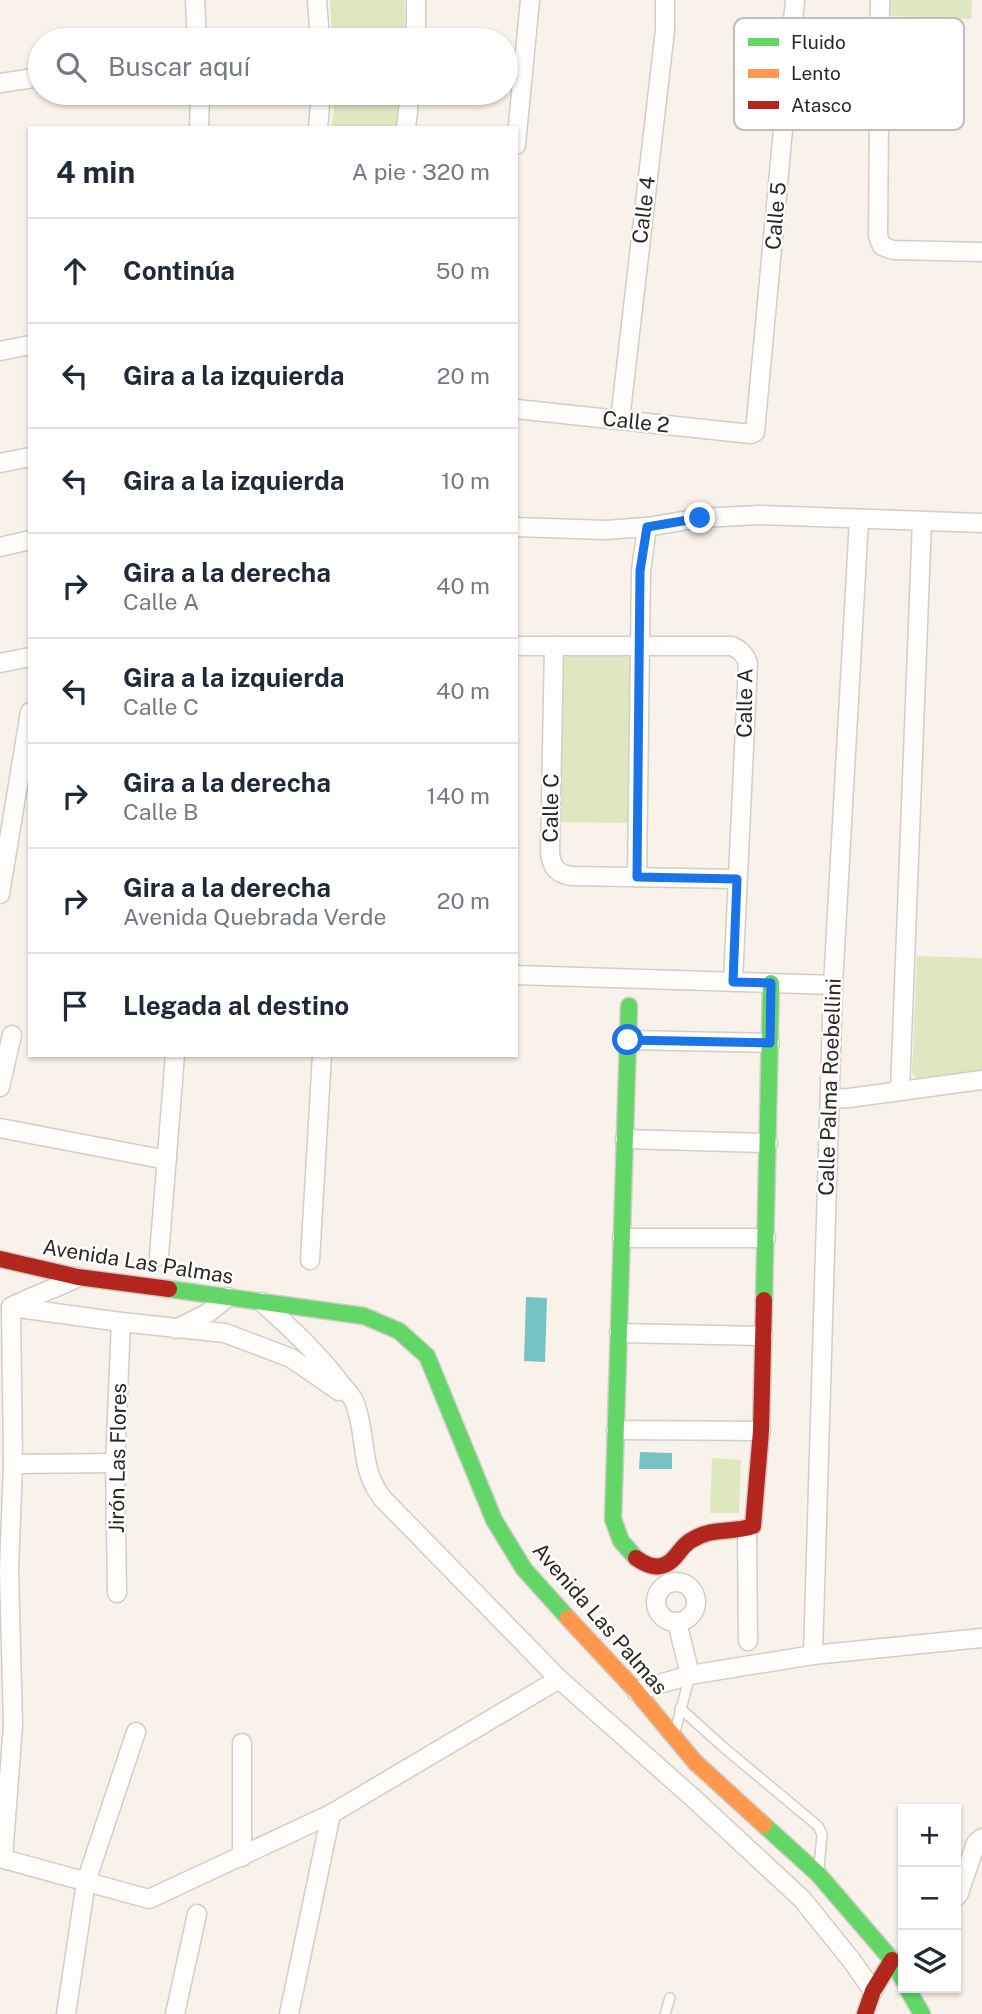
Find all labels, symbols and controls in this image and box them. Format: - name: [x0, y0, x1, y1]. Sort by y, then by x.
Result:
- legend: [734, 18, 964, 130]
- search box: [28, 28, 518, 105]
- text: Fluido: [791, 31, 846, 53]
- icon: search: [52, 48, 90, 86]
- text: Buscar aquí: [108, 51, 250, 82]
- text: Lento: [791, 62, 841, 84]
- text: Atasco: [791, 94, 852, 116]
- text: 4 min: [56, 154, 135, 190]
- text: A pie · 320 m: [352, 158, 490, 185]
- street label: Calle 4: [627, 175, 660, 245]
- street label: Calle 5: [760, 181, 791, 251]
- icon: ahead: [56, 252, 94, 290]
- text: Continúa: [123, 255, 235, 286]
- text: 50 m: [436, 257, 490, 284]
- icon: left: [56, 357, 94, 395]
- text: Gira a la izquierda: [123, 360, 345, 391]
- text: 20 m: [437, 362, 490, 389]
- street label: Calle 2: [601, 406, 671, 437]
- icon: left: [56, 462, 94, 500]
- text: Gira a la izquierda: [123, 465, 345, 496]
- text: 10 m: [441, 467, 490, 494]
- route end: [684, 502, 715, 533]
- text: Gira a la derecha: [123, 557, 331, 588]
- icon: right: [56, 567, 94, 605]
- text: 40 m: [436, 572, 490, 599]
- text: Calle A: [123, 588, 199, 615]
- text: Gira a la izquierda: [123, 662, 345, 693]
- street label: Calle A: [731, 668, 758, 738]
- icon: left: [56, 672, 94, 710]
- text: 40 m: [436, 677, 490, 704]
- text: Calle C: [123, 693, 199, 720]
- text: Gira a la derecha: [123, 767, 331, 798]
- street label: Calle C: [537, 773, 564, 843]
- icon: right: [56, 777, 94, 815]
- text: 140 m: [427, 782, 490, 809]
- text: Calle B: [123, 798, 198, 825]
- text: Gira a la derecha: [123, 872, 331, 903]
- icon: right: [56, 882, 94, 920]
- text: 20 m: [437, 887, 490, 914]
- text: Avenida Quebrada Verde: [123, 903, 386, 930]
- street label: Calle Palma Roebellini: [813, 978, 846, 1196]
- icon: arrive: [56, 987, 94, 1025]
- text: Llegada al destino: [123, 990, 349, 1021]
- route start: [612, 1024, 643, 1055]
- street label: Avenida Las Palmas: [41, 1234, 235, 1289]
- street label: Jirón Las Flores: [104, 1383, 131, 1533]
- street label: Avenida Las Palmas: [528, 1538, 673, 1700]
- map controls: [898, 1804, 961, 1993]
- button: +: [898, 1804, 961, 1867]
- button: −: [898, 1867, 961, 1930]
- button: layers: [898, 1930, 961, 1993]

